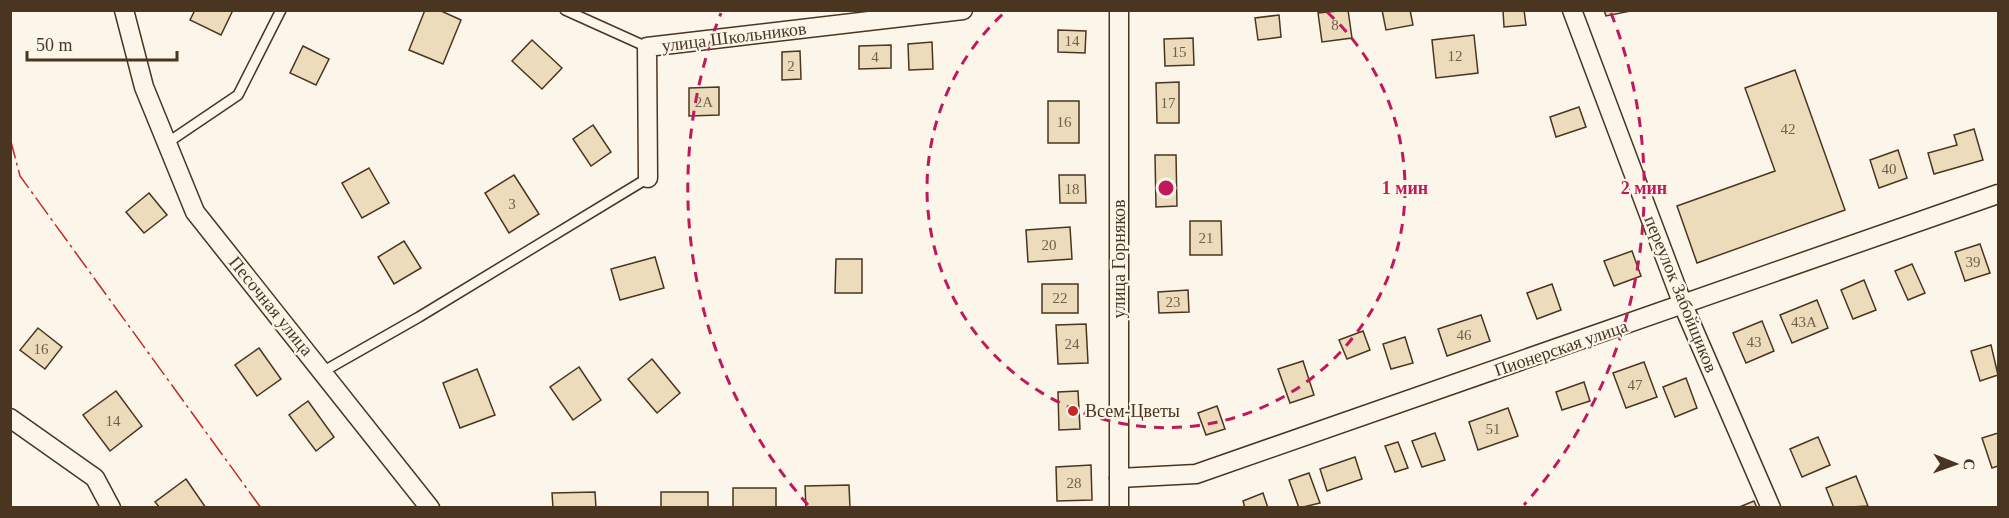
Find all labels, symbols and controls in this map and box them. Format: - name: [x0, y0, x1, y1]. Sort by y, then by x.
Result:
- house number: 8: [1331, 17, 1339, 33]
- street label: улица Школьников: [661, 18, 807, 56]
- scale bar: [27, 24, 177, 62]
- house number: 14: [1065, 33, 1080, 49]
- text: 50 m: [36, 35, 73, 55]
- house number: 15: [1172, 44, 1187, 60]
- house number: 12: [1448, 48, 1463, 64]
- house number: 4: [871, 49, 879, 65]
- house number: 2: [787, 58, 795, 74]
- house number: 2А: [695, 94, 713, 110]
- house number: 17: [1161, 95, 1176, 111]
- house number: 16: [1057, 114, 1072, 130]
- house number: 42: [1781, 121, 1796, 137]
- house number: 40: [1882, 161, 1897, 177]
- centre of rings: [1156, 178, 1176, 198]
- text: 1 мин: [1382, 178, 1428, 198]
- text: 2 мин: [1621, 178, 1667, 198]
- house number: 18: [1065, 181, 1080, 197]
- house number: 3: [508, 196, 516, 212]
- street label: улица Горняков: [1109, 199, 1129, 319]
- street label: переулок Забойщиков: [1640, 213, 1722, 375]
- house number: 21: [1199, 230, 1214, 246]
- house number: 20: [1042, 237, 1057, 253]
- street label: Песочная улица: [225, 252, 317, 360]
- house number: 39: [1966, 254, 1981, 270]
- house number: 22: [1053, 290, 1068, 306]
- house number: 23: [1166, 294, 1181, 310]
- house number: 43А: [1791, 314, 1817, 330]
- street label: Пионерская улица: [1492, 316, 1630, 380]
- house number: 46: [1457, 327, 1472, 343]
- house number: 43: [1747, 334, 1762, 350]
- house number: 24: [1065, 336, 1080, 352]
- house number: 16: [34, 341, 49, 357]
- house number: 47: [1628, 377, 1643, 393]
- place label: Всем-Цветы: [1085, 401, 1180, 421]
- marker: Всем-Цветы: [1066, 404, 1080, 418]
- house number: 14: [106, 413, 121, 429]
- house number: 51: [1486, 421, 1501, 437]
- north arrow: [1925, 434, 1985, 494]
- text: С: [1961, 458, 1978, 470]
- house number: 28: [1067, 475, 1082, 491]

